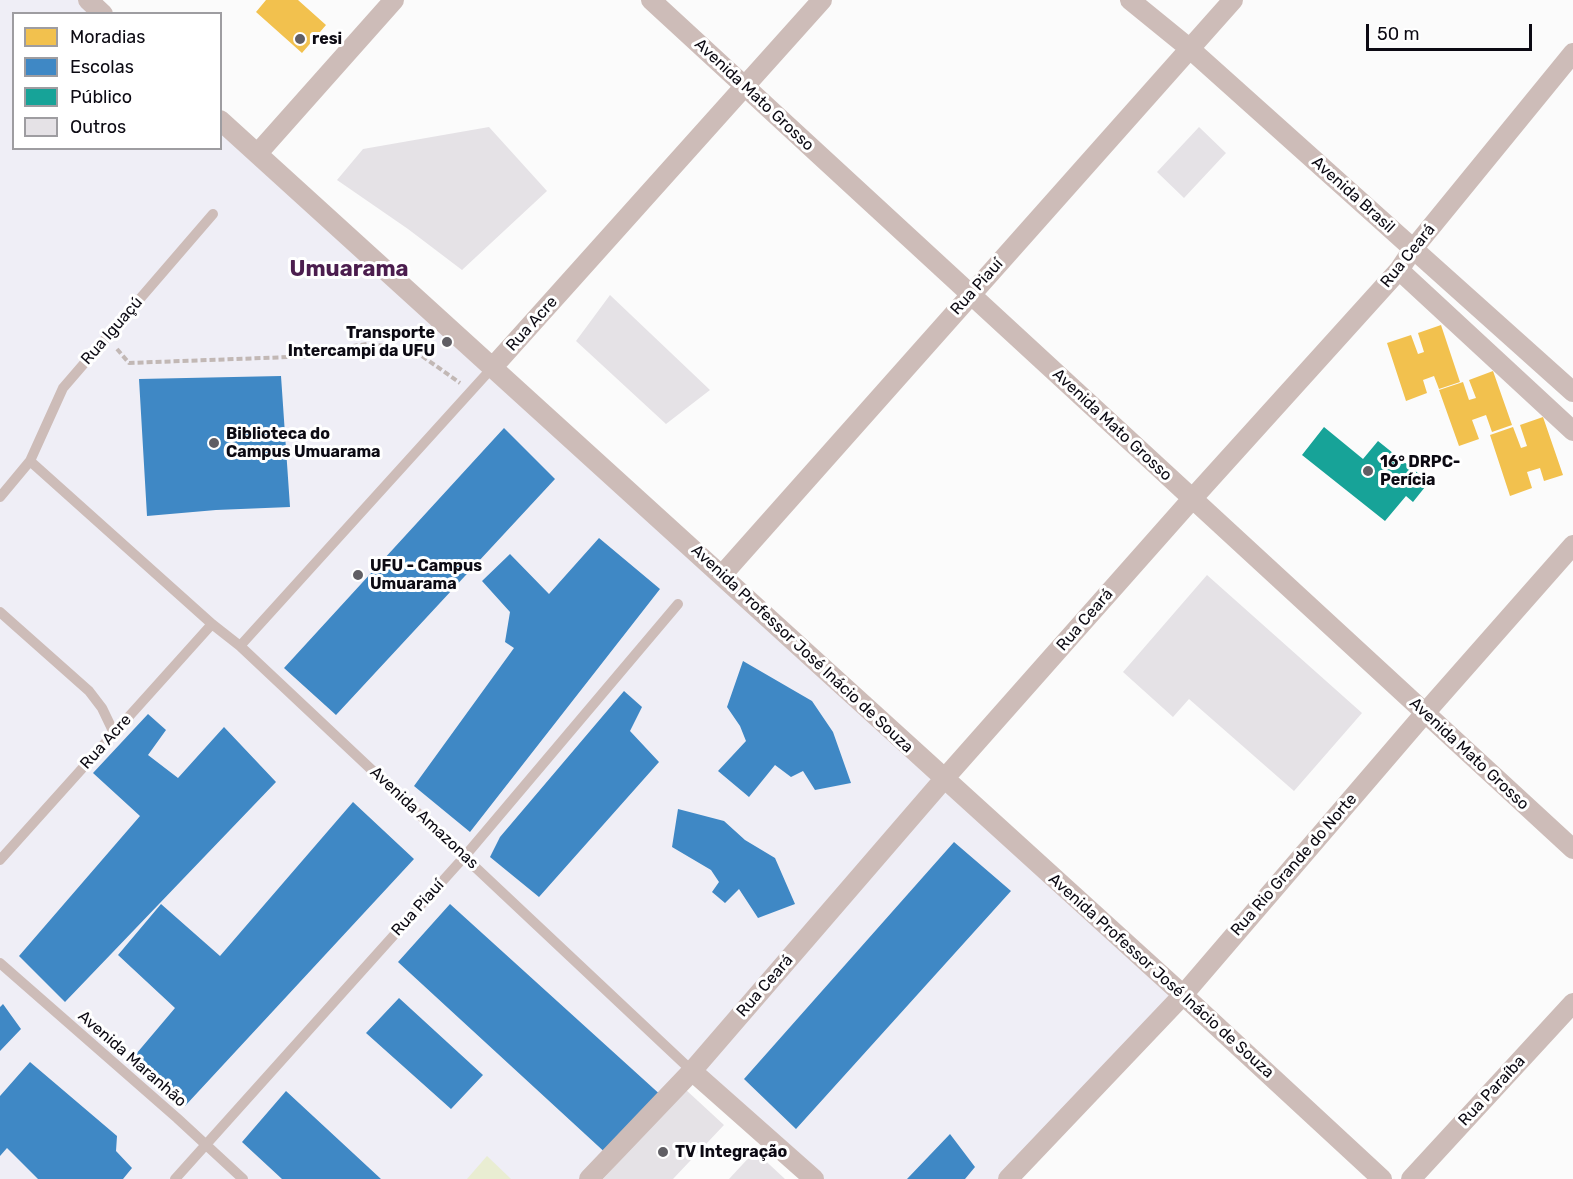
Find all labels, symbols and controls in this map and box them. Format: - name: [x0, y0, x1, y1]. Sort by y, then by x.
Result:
- legend: [12, 12, 222, 150]
- scale bar: [1369, 12, 1536, 50]
- text: 50 m: [1377, 23, 1420, 45]
- text: Moradias: [70, 26, 145, 48]
- place label: resi: [312, 29, 342, 49]
- marker: resi: [293, 32, 307, 46]
- street label: Avenida Mato Grosso: [690, 35, 818, 155]
- text: Escolas: [70, 56, 134, 78]
- text: Público: [70, 86, 132, 108]
- text: Outros: [70, 116, 126, 138]
- street label: Avenida Brasil: [1308, 153, 1398, 237]
- street label: Rua Ceará: [1377, 220, 1439, 292]
- street label: Rua Piauí: [947, 255, 1007, 319]
- district label: Umuarama: [289, 257, 409, 283]
- street label: Rua Iguaçú: [77, 293, 147, 369]
- street label: Rua Acre: [502, 293, 562, 355]
- place label: Transporte Intercampi da UFU: [288, 323, 435, 361]
- marker: Transporte Intercampi da UFU: [440, 335, 454, 349]
- street label: Avenida Mato Grosso: [1048, 365, 1176, 485]
- place label: Biblioteca do Campus Umuarama: [226, 424, 381, 462]
- marker: Biblioteca do Campus Umuarama: [207, 436, 221, 450]
- place label: 16° DRPC- Perícia: [1380, 452, 1460, 490]
- marker: 16° DRPC- Perícia: [1361, 464, 1375, 478]
- street label: Avenida Professor José Inácio de Souza: [687, 541, 917, 757]
- place label: UFU - Campus Umuarama: [370, 556, 482, 594]
- marker: UFU - Campus Umuarama: [351, 568, 365, 582]
- street label: Rua Ceará: [1053, 585, 1117, 655]
- street label: Avenida Mato Grosso: [1405, 694, 1533, 814]
- street label: Rua Acre: [76, 711, 136, 773]
- street label: Avenida Amazonas: [366, 763, 482, 873]
- street label: Rua Rio Grande do Norte: [1227, 790, 1361, 940]
- street label: Avenida Professor José Inácio de Souza: [1044, 870, 1278, 1082]
- street label: Rua Piauí: [388, 876, 448, 940]
- street label: Rua Ceará: [733, 951, 797, 1021]
- street label: Avenida Maranhão: [74, 1007, 190, 1111]
- street label: Rua Paraíba: [1455, 1052, 1529, 1130]
- place label: TV Integração: [675, 1142, 787, 1162]
- marker: TV Integração: [656, 1145, 670, 1159]

